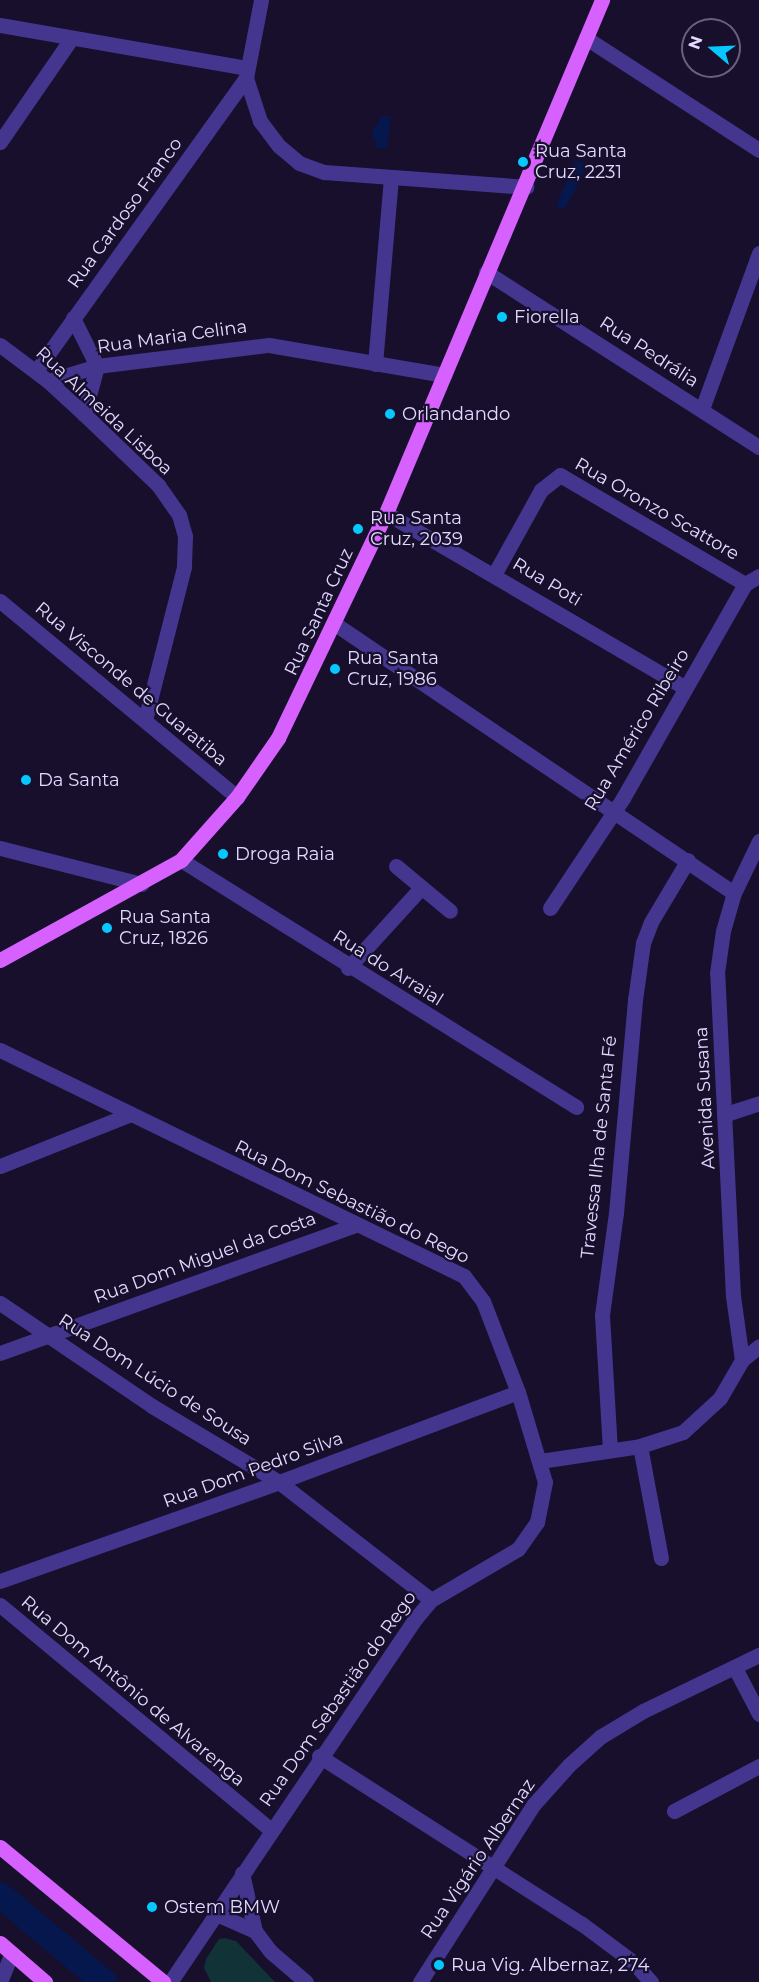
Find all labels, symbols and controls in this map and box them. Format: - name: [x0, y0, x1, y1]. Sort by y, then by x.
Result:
- north arrow: [681, 18, 741, 78]
- text: N: [684, 33, 706, 52]
- street label: Rua Cardoso Franco: [63, 134, 187, 292]
- place label: Rua Santa Cruz, 2231: [535, 141, 627, 184]
- marker: Rua Santa Cruz, 2231: [516, 155, 530, 169]
- place label: Fiorella: [514, 306, 580, 328]
- marker: Fiorella: [495, 310, 509, 324]
- street label: Rua Pedrália: [595, 312, 703, 392]
- street label: Rua Maria Celina: [96, 316, 248, 358]
- street label: Rua Almeida Lisboa: [31, 342, 177, 480]
- place label: Orlandando: [402, 403, 510, 425]
- marker: Orlandando: [383, 407, 397, 421]
- street label: Rua Oronzo Scattore: [571, 453, 743, 565]
- place label: Rua Santa Cruz, 2039: [370, 508, 463, 550]
- marker: Rua Santa Cruz, 2039: [351, 522, 365, 536]
- street label: Rua Santa Cruz: [280, 545, 358, 679]
- street label: Rua Poti: [509, 553, 585, 611]
- street label: Rua Visconde de Guaratiba: [31, 597, 231, 771]
- street label: Rua Américo Ribeiro: [580, 645, 694, 815]
- place label: Rua Santa Cruz, 1986: [347, 648, 439, 690]
- marker: Rua Santa Cruz, 1986: [328, 662, 342, 676]
- place label: Da Santa: [38, 769, 120, 791]
- marker: Da Santa: [19, 773, 33, 787]
- place label: Droga Raia: [235, 843, 335, 865]
- marker: Droga Raia: [216, 847, 230, 861]
- place label: Rua Santa Cruz, 1826: [119, 907, 211, 950]
- marker: Rua Santa Cruz, 1826: [100, 921, 114, 935]
- street label: Rua do Arraial: [329, 925, 447, 1011]
- street label: Avenida Susana: [690, 1026, 720, 1170]
- street label: Travessa Ilha de Santa Fé: [577, 1035, 621, 1259]
- street label: Rua Dom Sebastião do Rego: [231, 1136, 473, 1268]
- street label: Rua Dom Miguel da Costa: [91, 1208, 319, 1308]
- street label: Rua Dom Lúcio de Sousa: [55, 1310, 255, 1450]
- street label: Rua Dom Pedro Silva: [160, 1427, 346, 1513]
- street label: Rua Dom Sebastião do Rego: [255, 1587, 421, 1811]
- street label: Rua Dom Antônio de Alvarenga: [17, 1591, 249, 1791]
- street label: Rua Vigário Albernaz: [416, 1775, 540, 1943]
- place label: Ostem BMW: [164, 1896, 280, 1918]
- marker: Ostem BMW: [145, 1900, 159, 1914]
- place label: Rua Vig. Albernaz, 274: [451, 1954, 649, 1976]
- marker: Rua Vig. Albernaz, 274: [432, 1958, 446, 1972]

